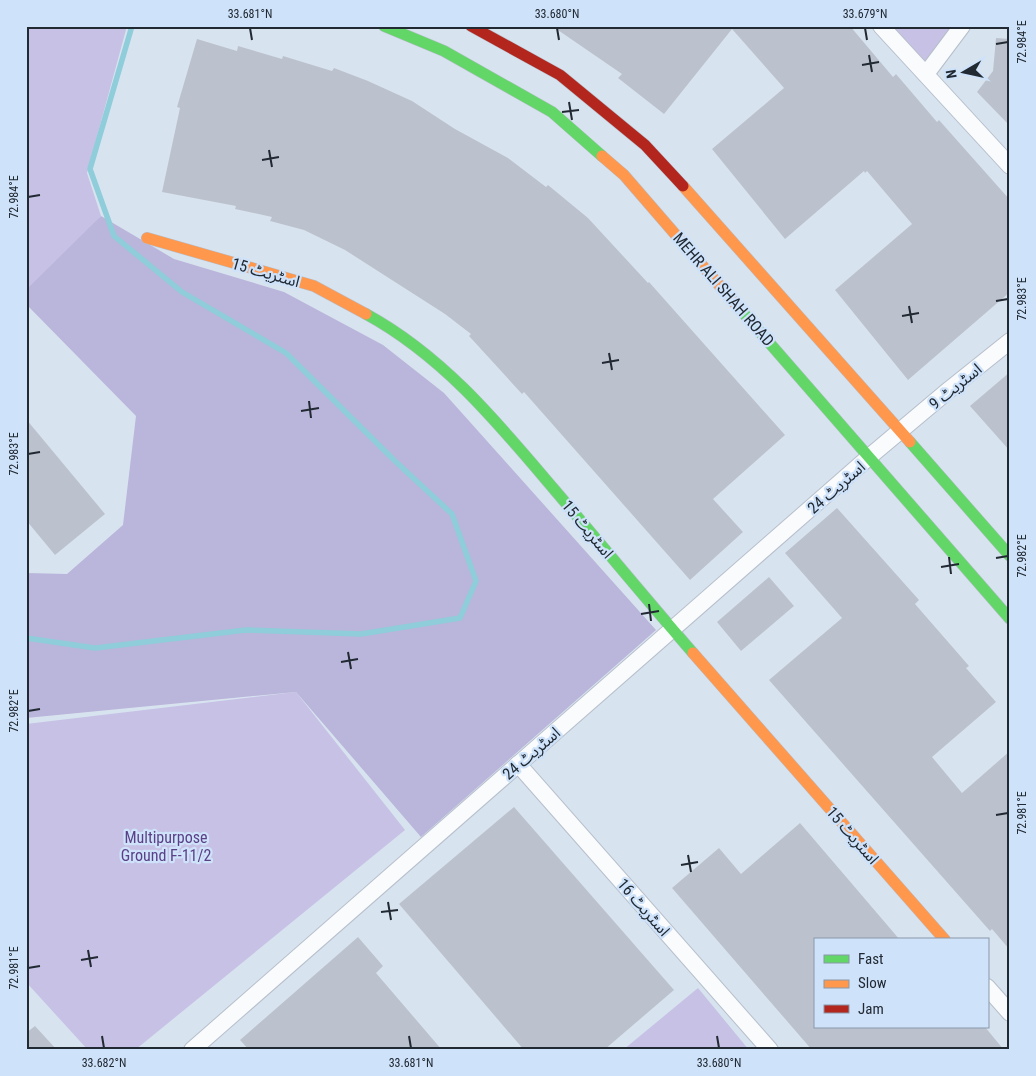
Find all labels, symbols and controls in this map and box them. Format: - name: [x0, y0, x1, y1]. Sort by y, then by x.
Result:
- text: 33.681°N: [228, 7, 272, 21]
- text: 33.680°N: [535, 7, 579, 21]
- text: 33.679°N: [843, 7, 887, 21]
- text: 72.984°E: [1015, 20, 1029, 64]
- north arrow: [938, 48, 988, 98]
- text: N: [943, 69, 960, 80]
- text: 72.984°E: [7, 175, 21, 219]
- street label: MEHR ALI SHAH ROAD: [669, 229, 778, 350]
- street label: اسٹریٹ 15: [230, 254, 302, 291]
- text: 72.983°E: [1015, 277, 1029, 321]
- street label: اسٹریٹ 9: [925, 359, 985, 413]
- text: 72.983°E: [7, 432, 21, 476]
- street label: اسٹریٹ 24: [804, 457, 869, 517]
- street label: اسٹریٹ 15: [558, 496, 617, 562]
- text: 72.982°E: [1015, 534, 1029, 578]
- text: 72.982°E: [7, 689, 21, 733]
- street label: اسٹریٹ 24: [499, 723, 564, 783]
- text: 72.981°E: [1015, 791, 1029, 835]
- street label: اسٹریٹ 15: [823, 803, 883, 868]
- park label: Multipurpose Ground F-11/2: [121, 828, 211, 865]
- street label: اسٹریٹ 16: [614, 875, 674, 940]
- legend: [814, 938, 988, 1028]
- text: 72.981°E: [7, 946, 21, 990]
- text: Fast: [858, 950, 883, 968]
- text: Slow: [858, 974, 887, 992]
- text: Jam: [858, 1000, 884, 1018]
- text: 33.682°N: [82, 1056, 126, 1070]
- text: 33.681°N: [389, 1056, 433, 1070]
- text: 33.680°N: [697, 1056, 741, 1070]

